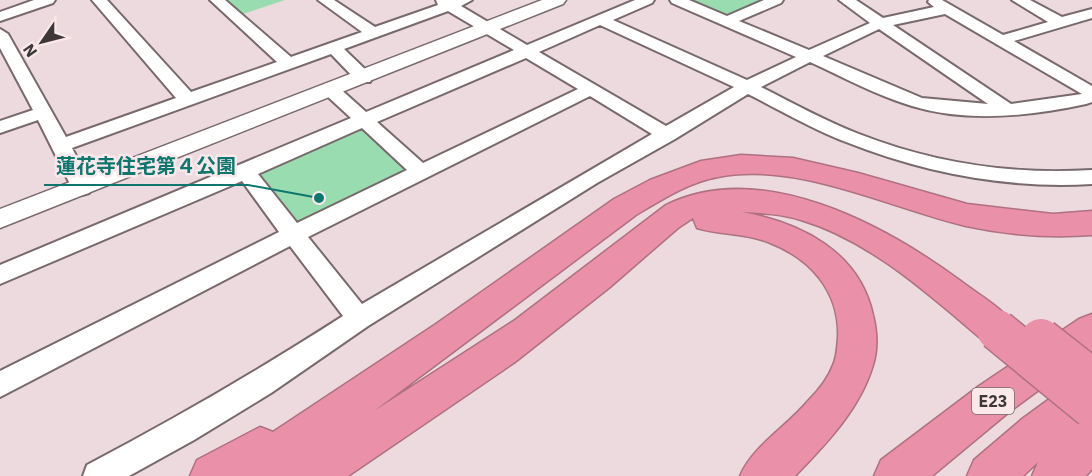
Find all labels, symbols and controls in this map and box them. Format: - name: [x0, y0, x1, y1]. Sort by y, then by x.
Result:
- north arrow: [12, 12, 72, 72]
- text: N: [18, 40, 41, 61]
- callout: 蓮花寺住宅第４公園: [44, 147, 248, 185]
- text: 蓮花寺住宅第４公園: [56, 152, 236, 179]
- road number: E23: [972, 388, 1014, 414]

